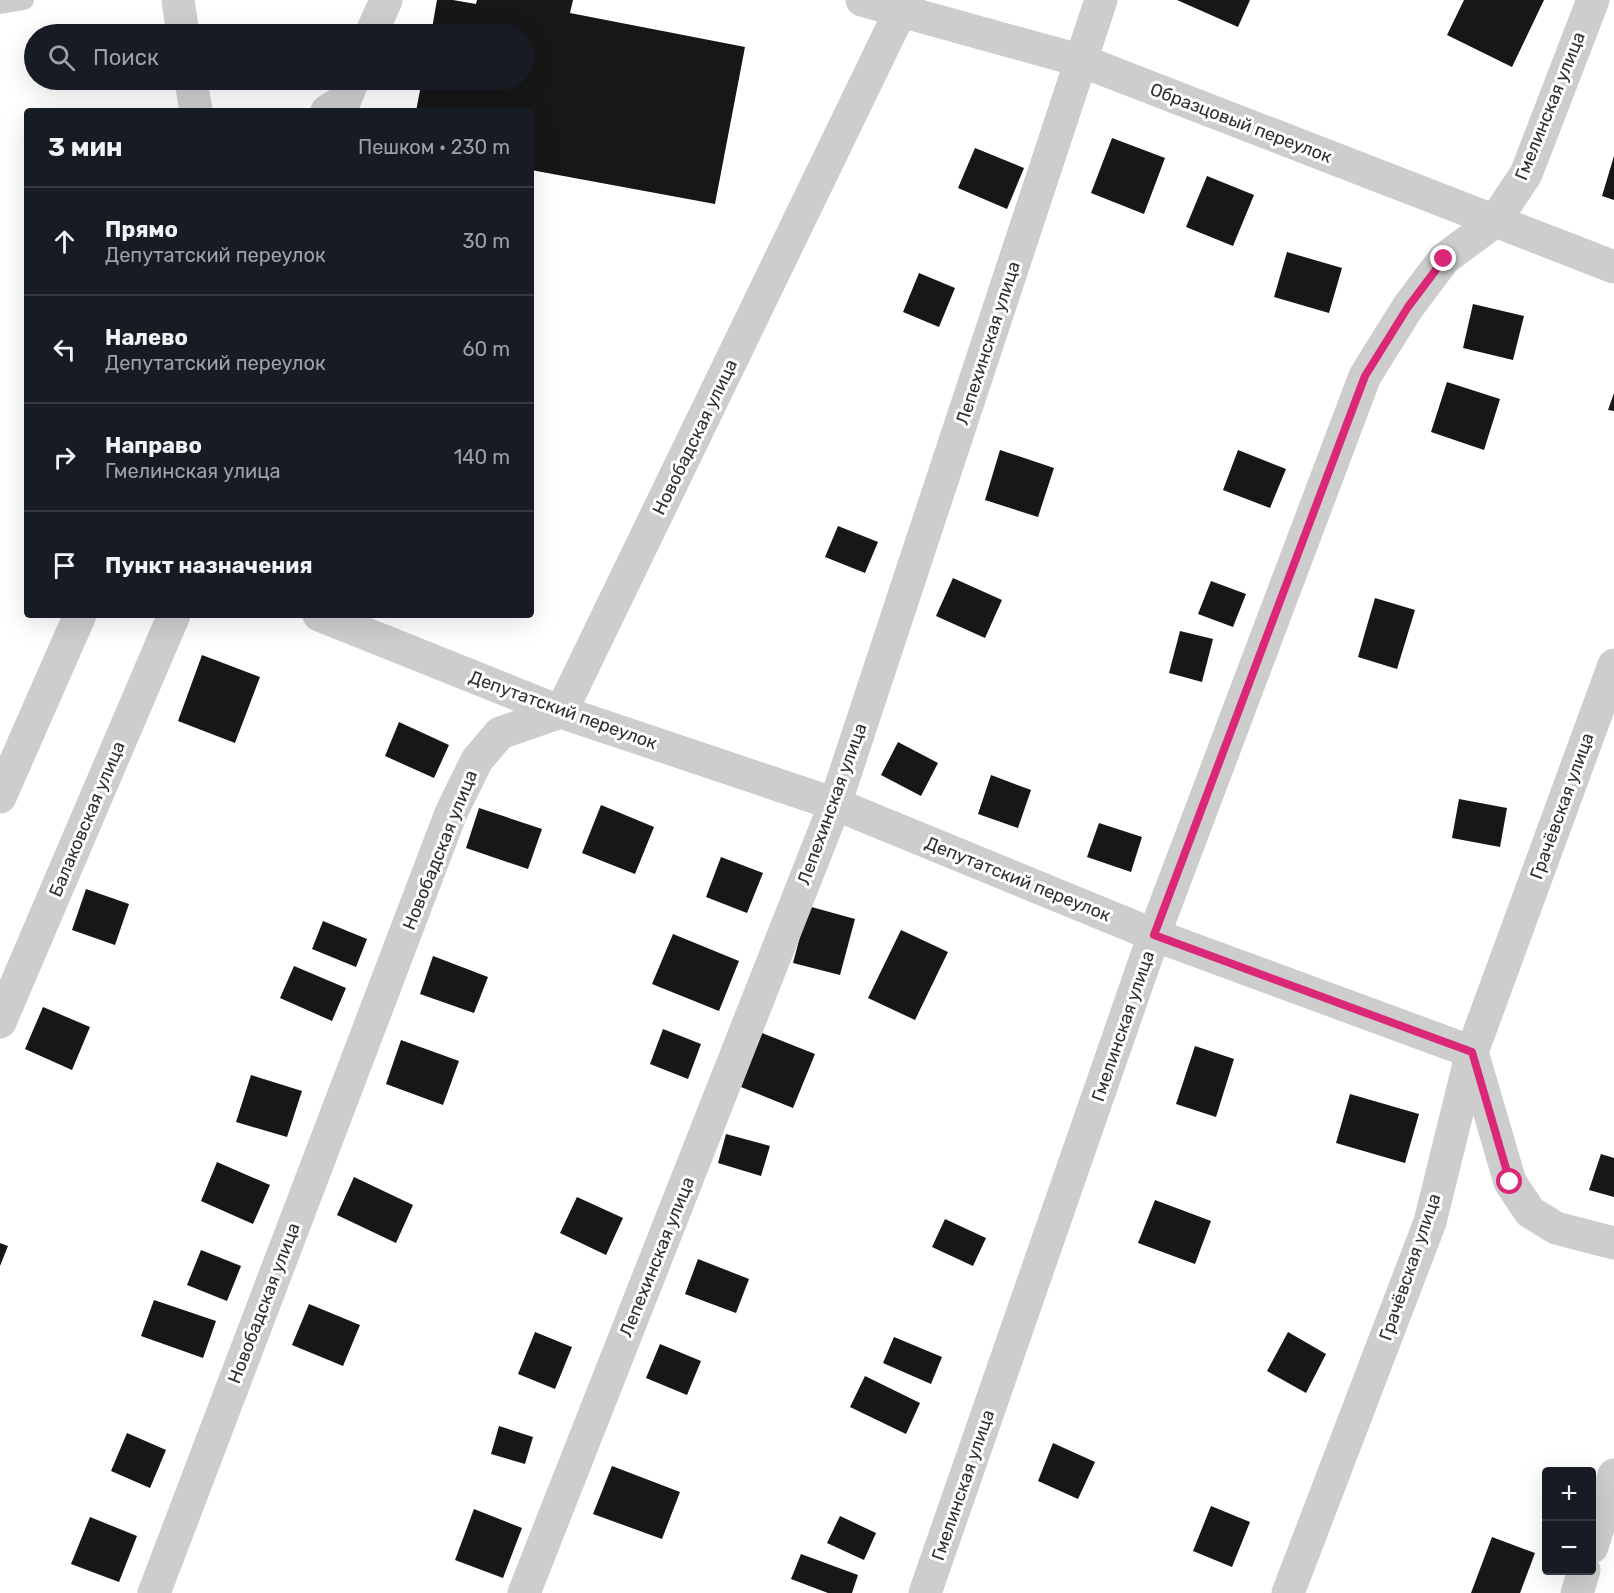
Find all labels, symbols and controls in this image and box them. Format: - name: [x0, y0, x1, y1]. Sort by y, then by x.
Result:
- search box: [24, 24, 534, 90]
- street label: Гмелинская улица: [1510, 29, 1590, 183]
- icon: search: [45, 41, 78, 74]
- text: Поиск: [93, 44, 159, 71]
- street label: Образцовый переулок: [1147, 78, 1335, 168]
- text: 3 мин: [48, 132, 123, 163]
- text: Пешком · 230 m: [358, 135, 510, 159]
- text: Прямо: [105, 216, 178, 243]
- icon: ahead: [48, 225, 81, 258]
- text: 30 m: [463, 229, 510, 253]
- text: Депутатский переулок: [105, 243, 326, 267]
- route end: [1430, 245, 1456, 271]
- street label: Лепехинская улица: [951, 258, 1025, 428]
- text: Налево: [105, 324, 188, 351]
- icon: left: [48, 333, 81, 366]
- text: 60 m: [463, 337, 510, 361]
- text: Депутатский переулок: [105, 351, 326, 375]
- street label: Новобадская улица: [648, 356, 742, 518]
- text: Направо: [105, 432, 202, 459]
- icon: right: [48, 441, 81, 474]
- text: 140 m: [454, 445, 510, 469]
- text: Гмелинская улица: [105, 459, 281, 483]
- icon: arrive: [48, 549, 81, 582]
- text: Пункт назначения: [105, 552, 313, 579]
- street label: Депутатский переулок: [466, 666, 660, 754]
- street label: Лепехинская улица: [792, 720, 872, 888]
- street label: Грачёвская улица: [1525, 730, 1599, 882]
- street label: Балаковская улица: [44, 738, 130, 900]
- street label: Новобадская улица: [398, 767, 482, 933]
- street label: Депутатский переулок: [922, 832, 1114, 927]
- street label: Гмелинская улица: [1087, 948, 1159, 1104]
- route start: [1496, 1168, 1522, 1194]
- street label: Лепехинская улица: [615, 1174, 699, 1340]
- street label: Грачёвская улица: [1375, 1191, 1445, 1343]
- street label: Новобадская улица: [223, 1220, 305, 1386]
- street label: Гмелинская улица: [927, 1407, 999, 1563]
- map controls: [1542, 1467, 1596, 1575]
- button: +: [1542, 1467, 1596, 1521]
- button: −: [1542, 1521, 1596, 1575]

